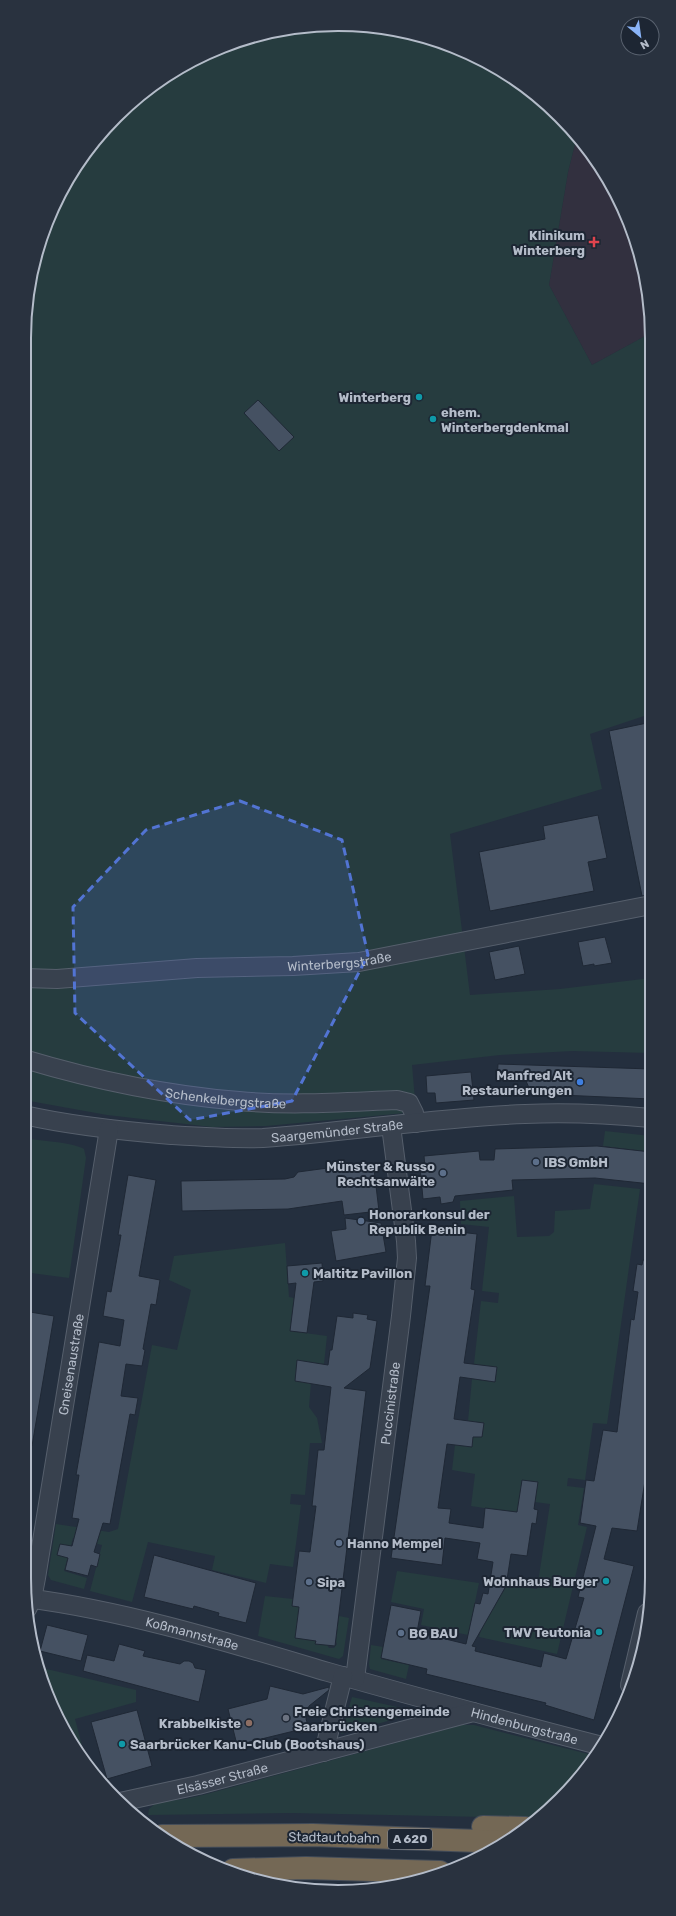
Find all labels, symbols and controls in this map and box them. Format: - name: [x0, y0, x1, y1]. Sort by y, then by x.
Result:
- north arrow: [620, 16, 660, 56]
- text: N: [638, 37, 651, 52]
- place label: Klinikum Winterberg: [512, 228, 585, 258]
- marker: Klinikum Winterberg: [588, 236, 600, 248]
- place label: Winterberg: [338, 390, 411, 405]
- marker: Winterberg: [414, 392, 424, 402]
- place label: ehem. Winterbergdenkmal: [441, 405, 569, 435]
- marker: ehem. Winterbergdenkmal: [428, 414, 438, 424]
- street label: Winterbergstraße: [287, 949, 393, 974]
- place label: Manfred Alt Restaurierungen: [462, 1068, 572, 1098]
- marker: Manfred Alt Restaurierungen: [575, 1077, 585, 1087]
- street label: Schenkelbergstraße: [164, 1085, 286, 1111]
- street label: Saargemünder Straße: [271, 1117, 404, 1145]
- place label: IBS GmbH: [544, 1155, 608, 1170]
- marker: IBS GmbH: [531, 1157, 541, 1167]
- place label: Münster & Russo Rechtsanwälte: [326, 1159, 435, 1189]
- marker: Münster & Russo Rechtsanwälte: [438, 1168, 448, 1178]
- place label: Honorarkonsul der Republik Benin: [369, 1207, 490, 1237]
- marker: Honorarkonsul der Republik Benin: [356, 1216, 366, 1226]
- place label: Maltitz Pavillon: [313, 1266, 412, 1281]
- marker: Maltitz Pavillon: [300, 1268, 310, 1278]
- street label: Gneisenaustraße: [56, 1313, 87, 1416]
- street label: Puccinistraße: [378, 1361, 403, 1446]
- place label: Hanno Mempel: [347, 1536, 442, 1551]
- marker: Hanno Mempel: [334, 1538, 344, 1548]
- place label: Wohnhaus Burger: [483, 1574, 598, 1589]
- place label: Sipa: [317, 1575, 345, 1590]
- marker: Wohnhaus Burger: [601, 1576, 611, 1586]
- marker: Sipa: [304, 1577, 314, 1587]
- street label: Koßmannstraße: [144, 1614, 240, 1653]
- place label: TWV Teutonia: [504, 1625, 591, 1640]
- place label: BG BAU: [409, 1626, 458, 1641]
- marker: TWV Teutonia: [594, 1627, 604, 1637]
- marker: BG BAU: [396, 1628, 406, 1638]
- place label: Freie Christengemeinde Saarbrücken: [294, 1704, 450, 1734]
- street label: Hindenburgstraße: [469, 1705, 579, 1747]
- marker: Freie Christengemeinde Saarbrücken: [281, 1713, 291, 1723]
- place label: Krabbelkiste: [159, 1716, 241, 1731]
- marker: Krabbelkiste: [244, 1718, 254, 1728]
- place label: Saarbrücker Kanu-Club (Bootshaus): [130, 1737, 364, 1752]
- marker: Saarbrücker Kanu-Club (Bootshaus): [117, 1739, 127, 1749]
- street label: Elsässer Straße: [175, 1760, 270, 1797]
- street label: Stadtautobahn: [288, 1829, 380, 1846]
- road number: A 620: [388, 1829, 432, 1849]

